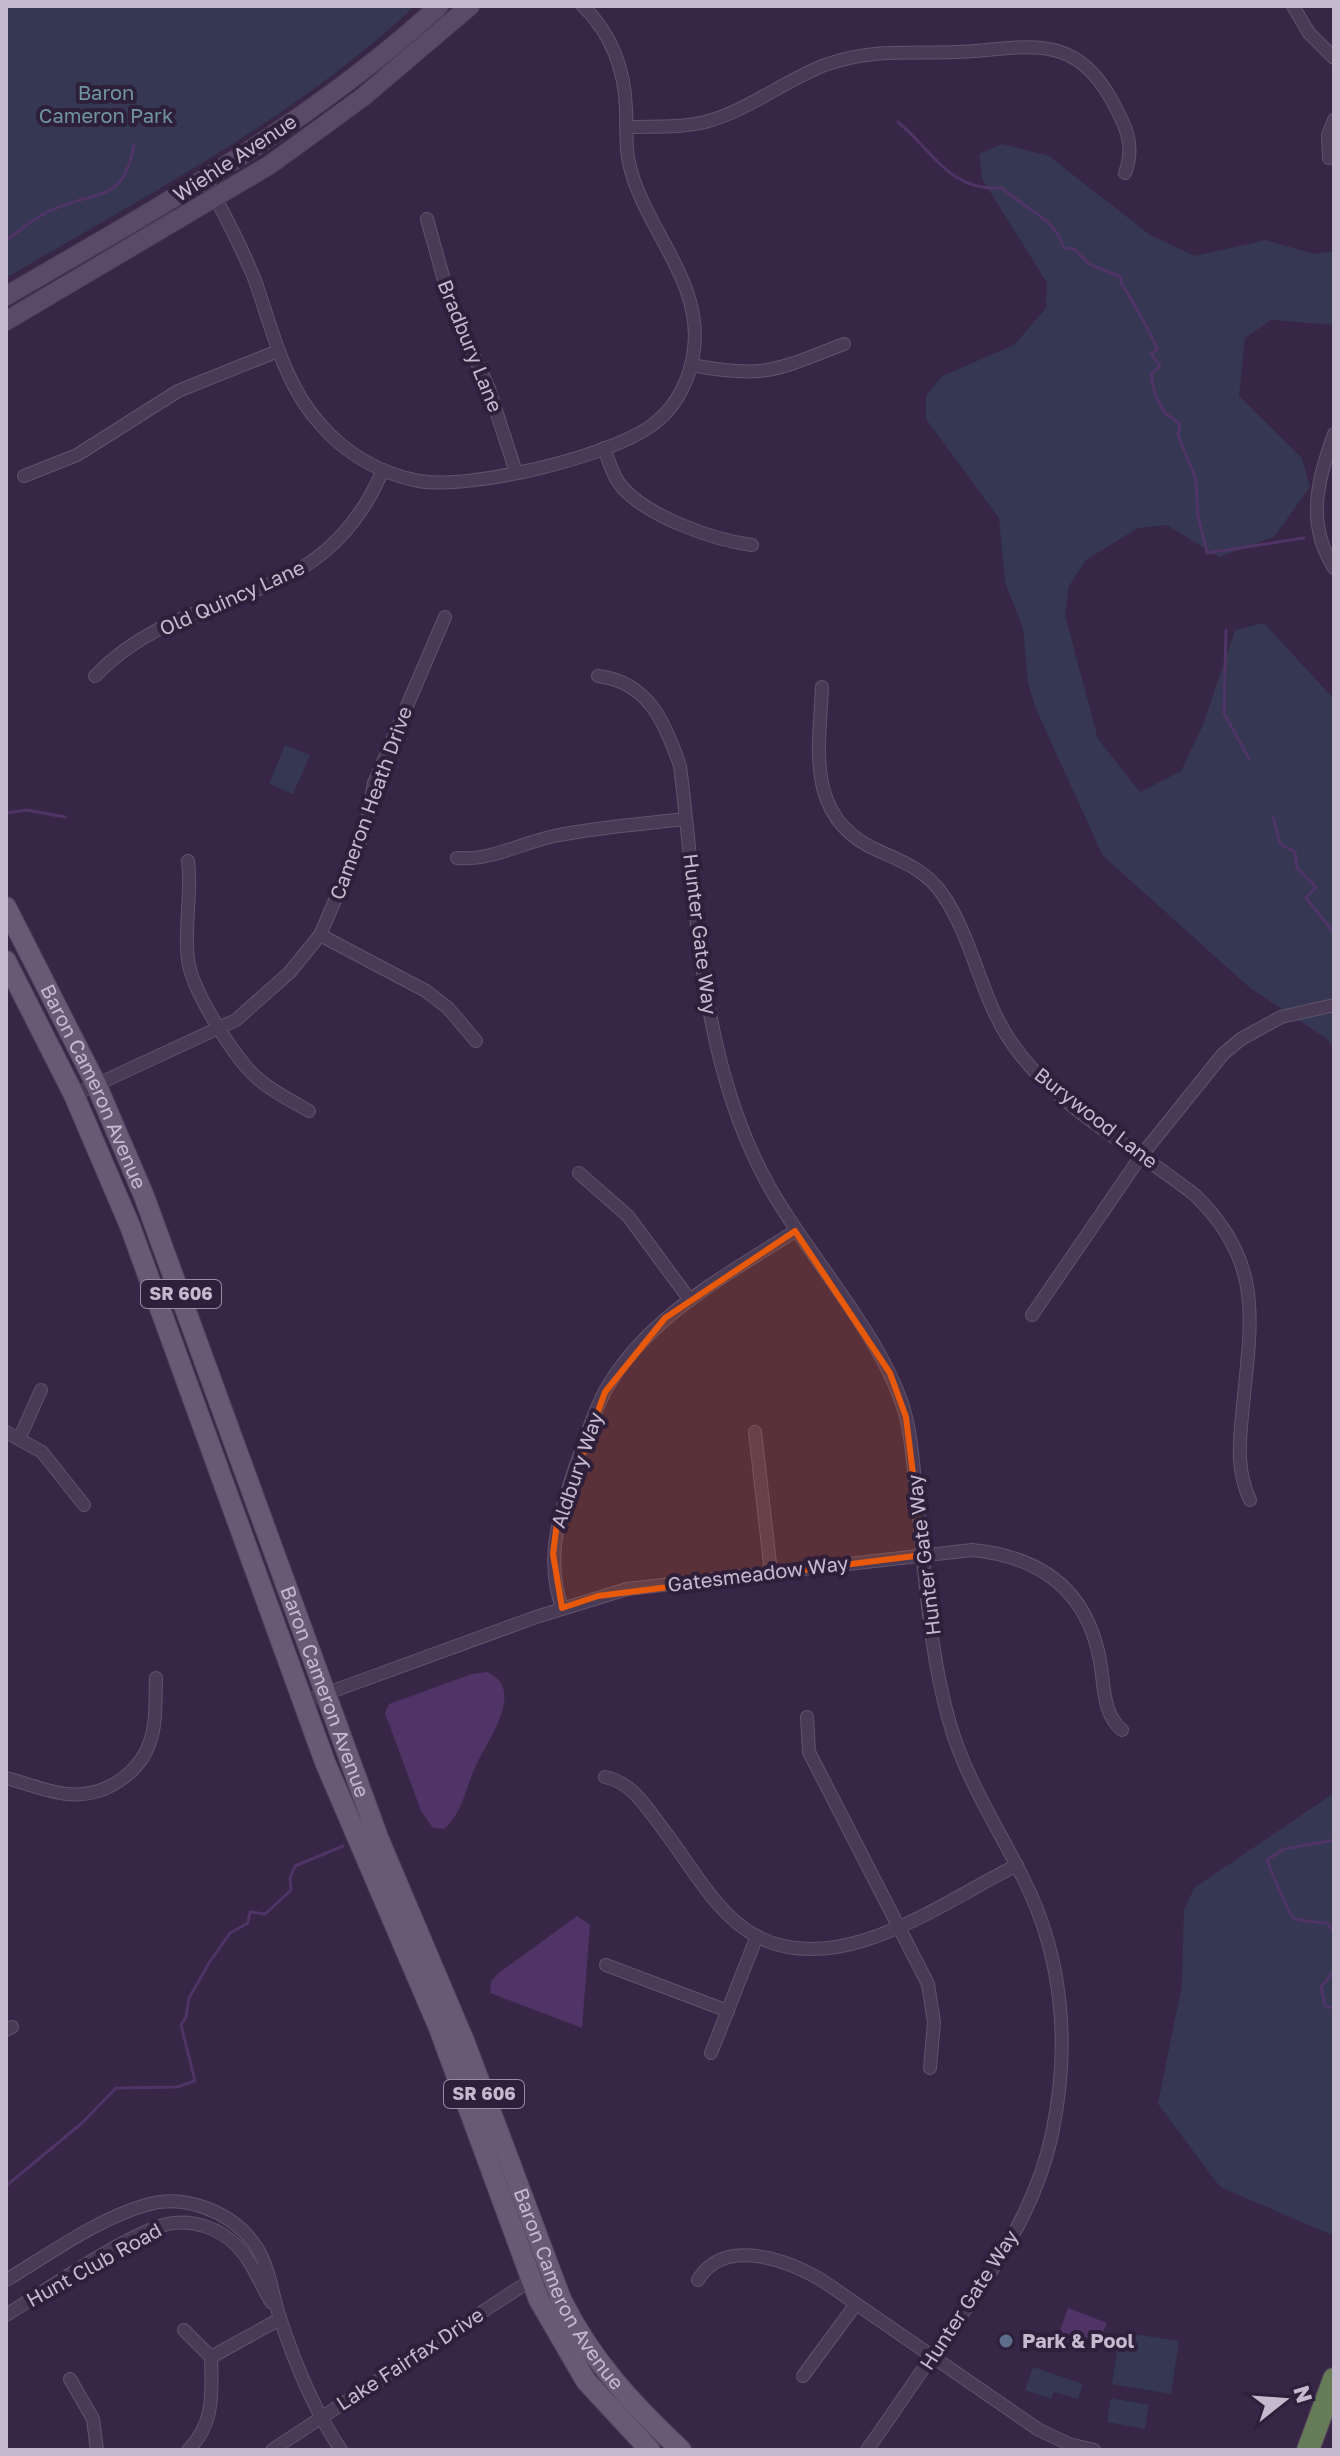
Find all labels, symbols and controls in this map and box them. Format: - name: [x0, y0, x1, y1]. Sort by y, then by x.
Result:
- park label: Baron Cameron Park: [39, 80, 173, 127]
- street label: Wiehle Avenue: [168, 108, 300, 206]
- street label: Bradbury Lane: [434, 276, 508, 415]
- street label: Old Quincy Lane: [155, 554, 308, 640]
- street label: Cameron Heath Drive: [324, 703, 416, 903]
- street label: Hunter Gate Way: [679, 852, 723, 1016]
- street label: Baron Cameron Avenue: [36, 980, 153, 1192]
- street label: Burywood Lane: [1030, 1062, 1163, 1173]
- road number: SR 606: [141, 1280, 221, 1308]
- street label: Aldbury Way: [545, 1409, 607, 1531]
- street label: Hunter Gate Way: [901, 1473, 945, 1637]
- street label: Gatesmeadow Way: [666, 1550, 850, 1596]
- street label: Baron Cameron Avenue: [276, 1582, 375, 1800]
- road number: SR 606: [444, 2080, 524, 2108]
- street label: Baron Cameron Avenue: [509, 2184, 630, 2394]
- street label: Hunt Club Road: [22, 2217, 165, 2311]
- street label: Hunter Gate Way: [914, 2225, 1022, 2374]
- street label: Lake Fairfax Drive: [331, 2302, 488, 2415]
- place label: Park & Pool: [1022, 2328, 1135, 2352]
- marker: Park & Pool: [997, 2332, 1015, 2350]
- north arrow: [1244, 2360, 1324, 2440]
- text: N: [1288, 2382, 1319, 2406]

